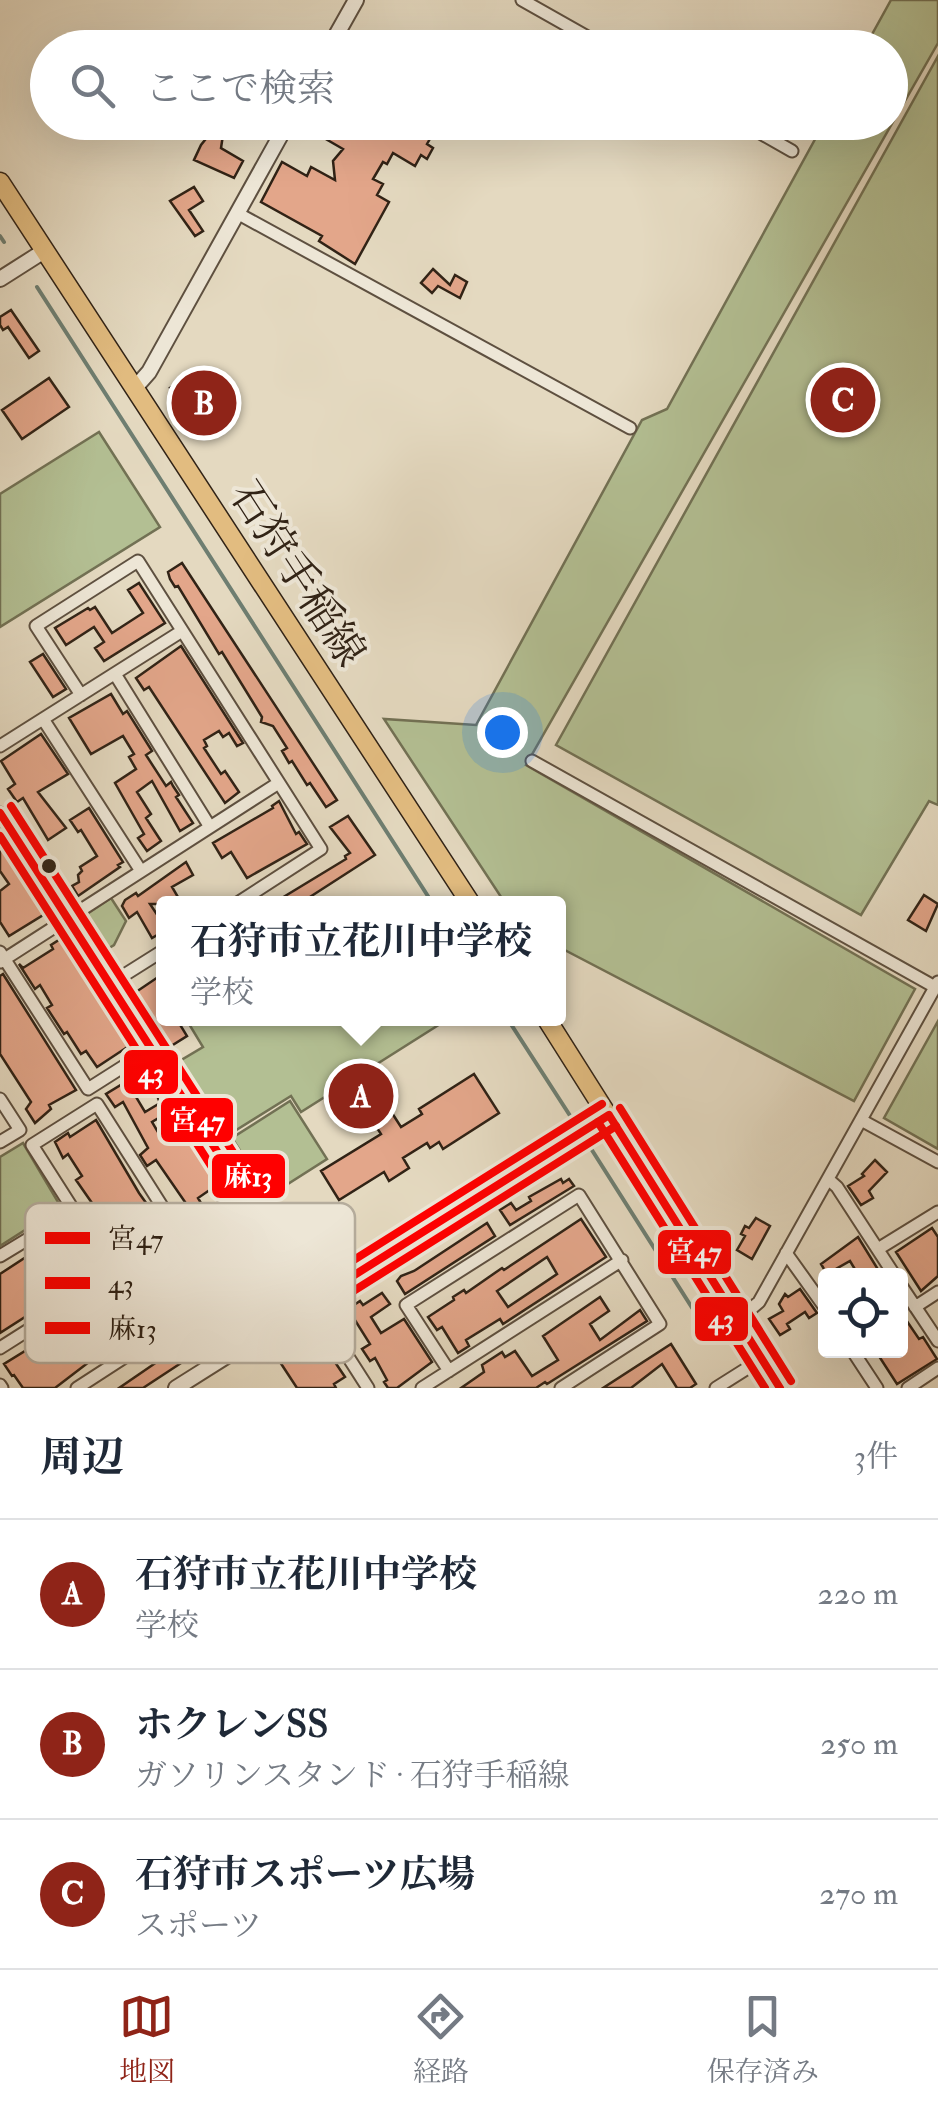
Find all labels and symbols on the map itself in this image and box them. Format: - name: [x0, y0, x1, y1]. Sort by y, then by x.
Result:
- pin: C: [810, 362, 876, 438]
- pin: B: [172, 366, 236, 440]
- street label: 石狩手稲線: [218, 472, 376, 676]
- your location: [477, 707, 528, 758]
- unlabelled marker: [39, 856, 59, 876]
- line badge: 43: [122, 1048, 180, 1096]
- text: 43: [137, 1056, 164, 1091]
- pin: A: [328, 1058, 394, 1134]
- line badge: 宮47: [159, 1096, 235, 1144]
- text: 宮47: [169, 1104, 225, 1139]
- line badge: 麻13: [210, 1152, 287, 1200]
- text: 麻13: [224, 1160, 272, 1195]
- legend: [25, 1203, 355, 1363]
- text: 宮47: [108, 1222, 163, 1257]
- line badge: 宮47: [656, 1228, 733, 1276]
- text: 宮47: [666, 1235, 722, 1270]
- text: 43: [108, 1267, 134, 1302]
- line badge: 43: [693, 1295, 750, 1343]
- text: 43: [707, 1302, 734, 1337]
- text: 麻13: [108, 1312, 157, 1347]

